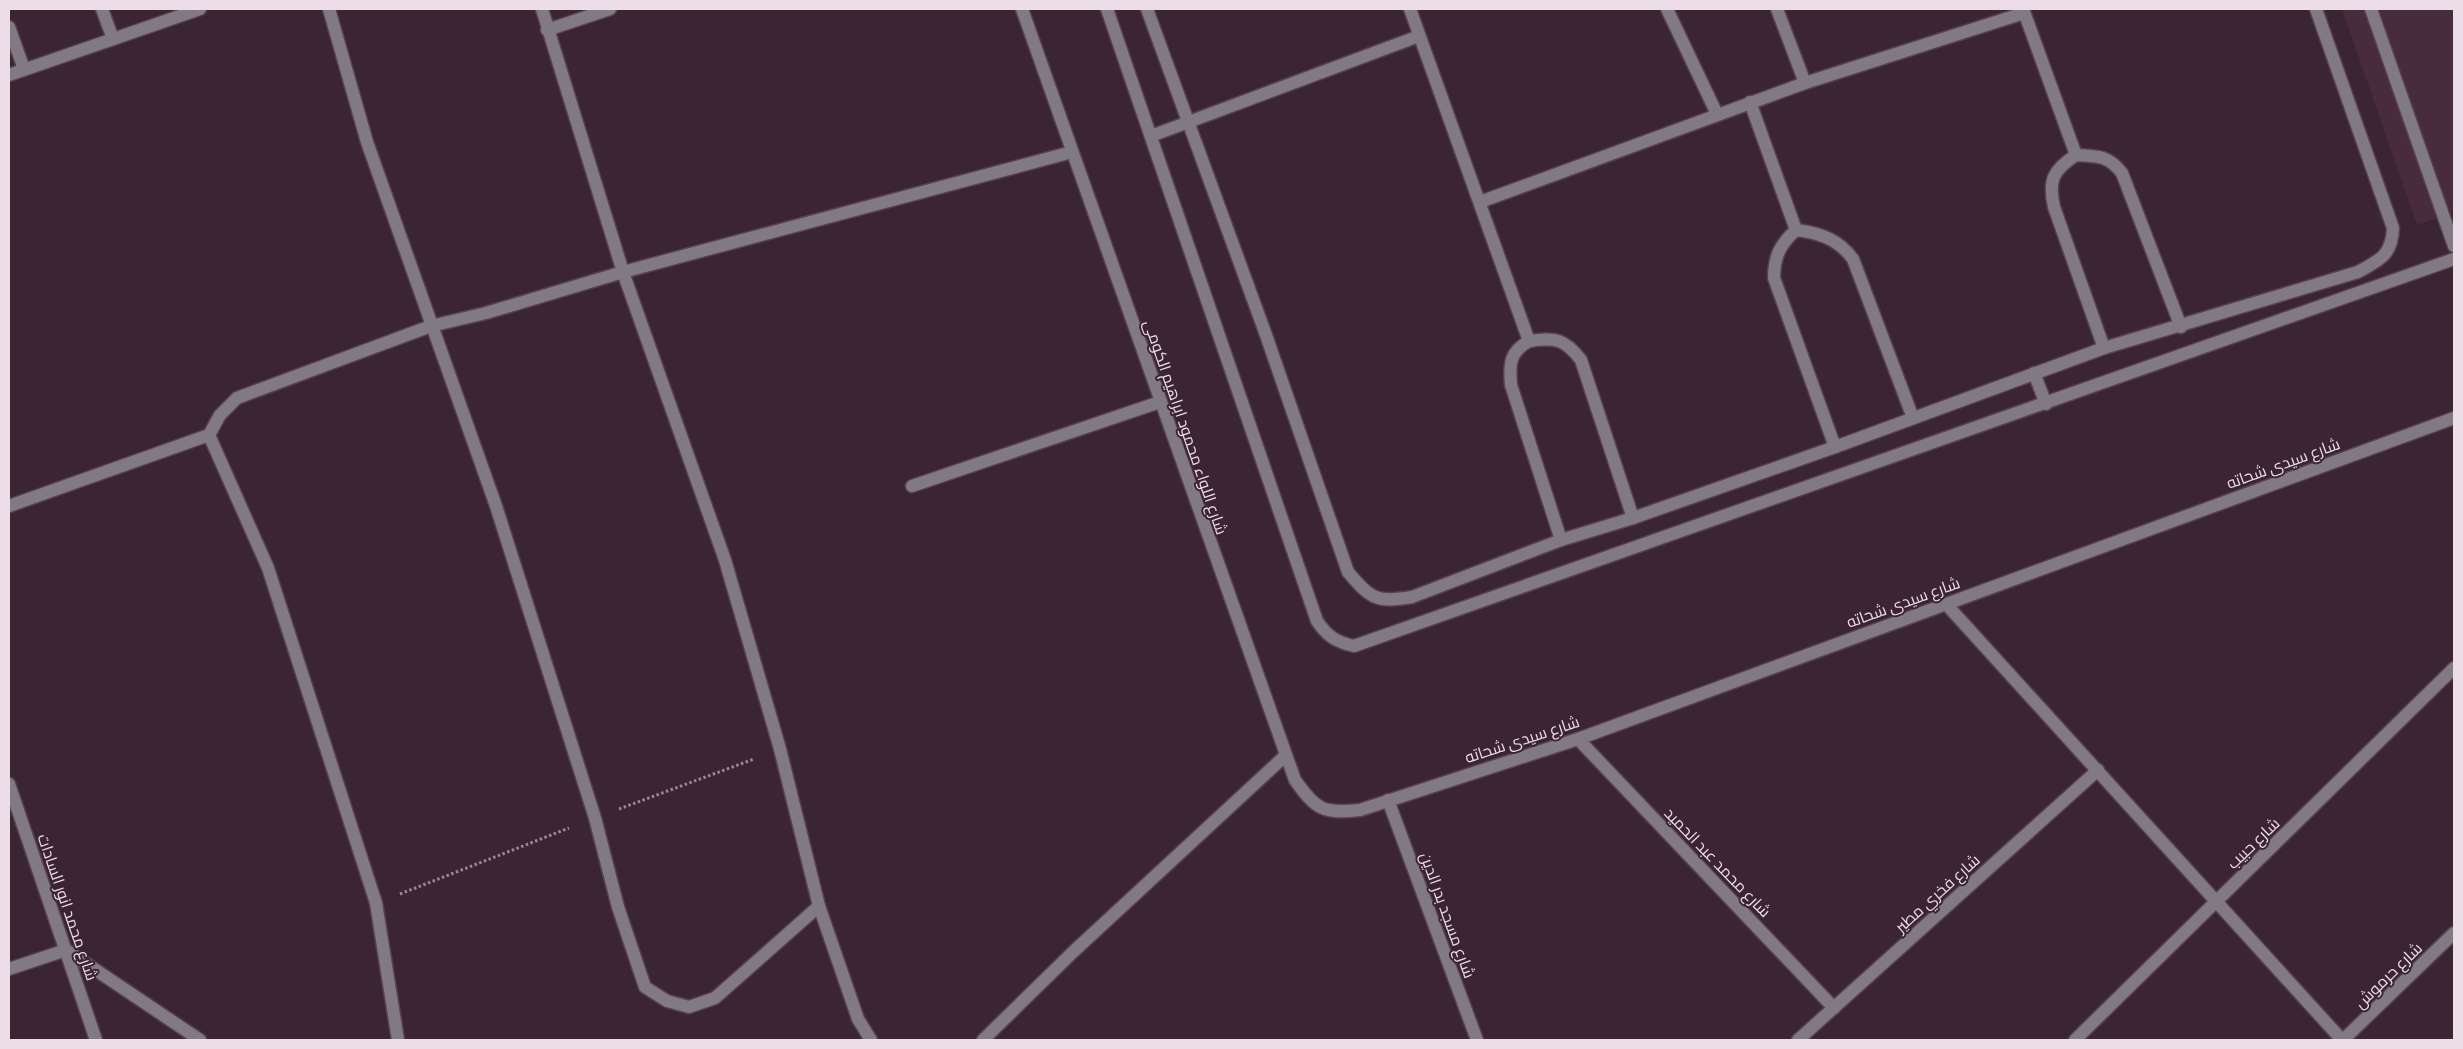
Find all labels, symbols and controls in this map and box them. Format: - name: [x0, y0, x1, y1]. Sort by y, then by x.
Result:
- street label: شارع اللواء محمود ابراهيم الكومى: [1138, 317, 1232, 538]
- street label: شارع سيدى شحاته: [2223, 433, 2343, 495]
- street label: شارع سيدى شحاته: [1843, 572, 1963, 634]
- street label: شارع سيدى شحاته: [1462, 711, 1582, 769]
- street label: شارع محمد عبد الحميد: [1659, 803, 1776, 922]
- street label: شارع حبيب: [2222, 813, 2285, 874]
- street label: شارع محمد انور السادات: [32, 831, 102, 984]
- street label: شارع مسجد بدر الدين: [1414, 849, 1480, 981]
- street label: شارع فخري مطير: [1890, 850, 1986, 940]
- street label: شارع حرموش: [2350, 938, 2428, 1014]

